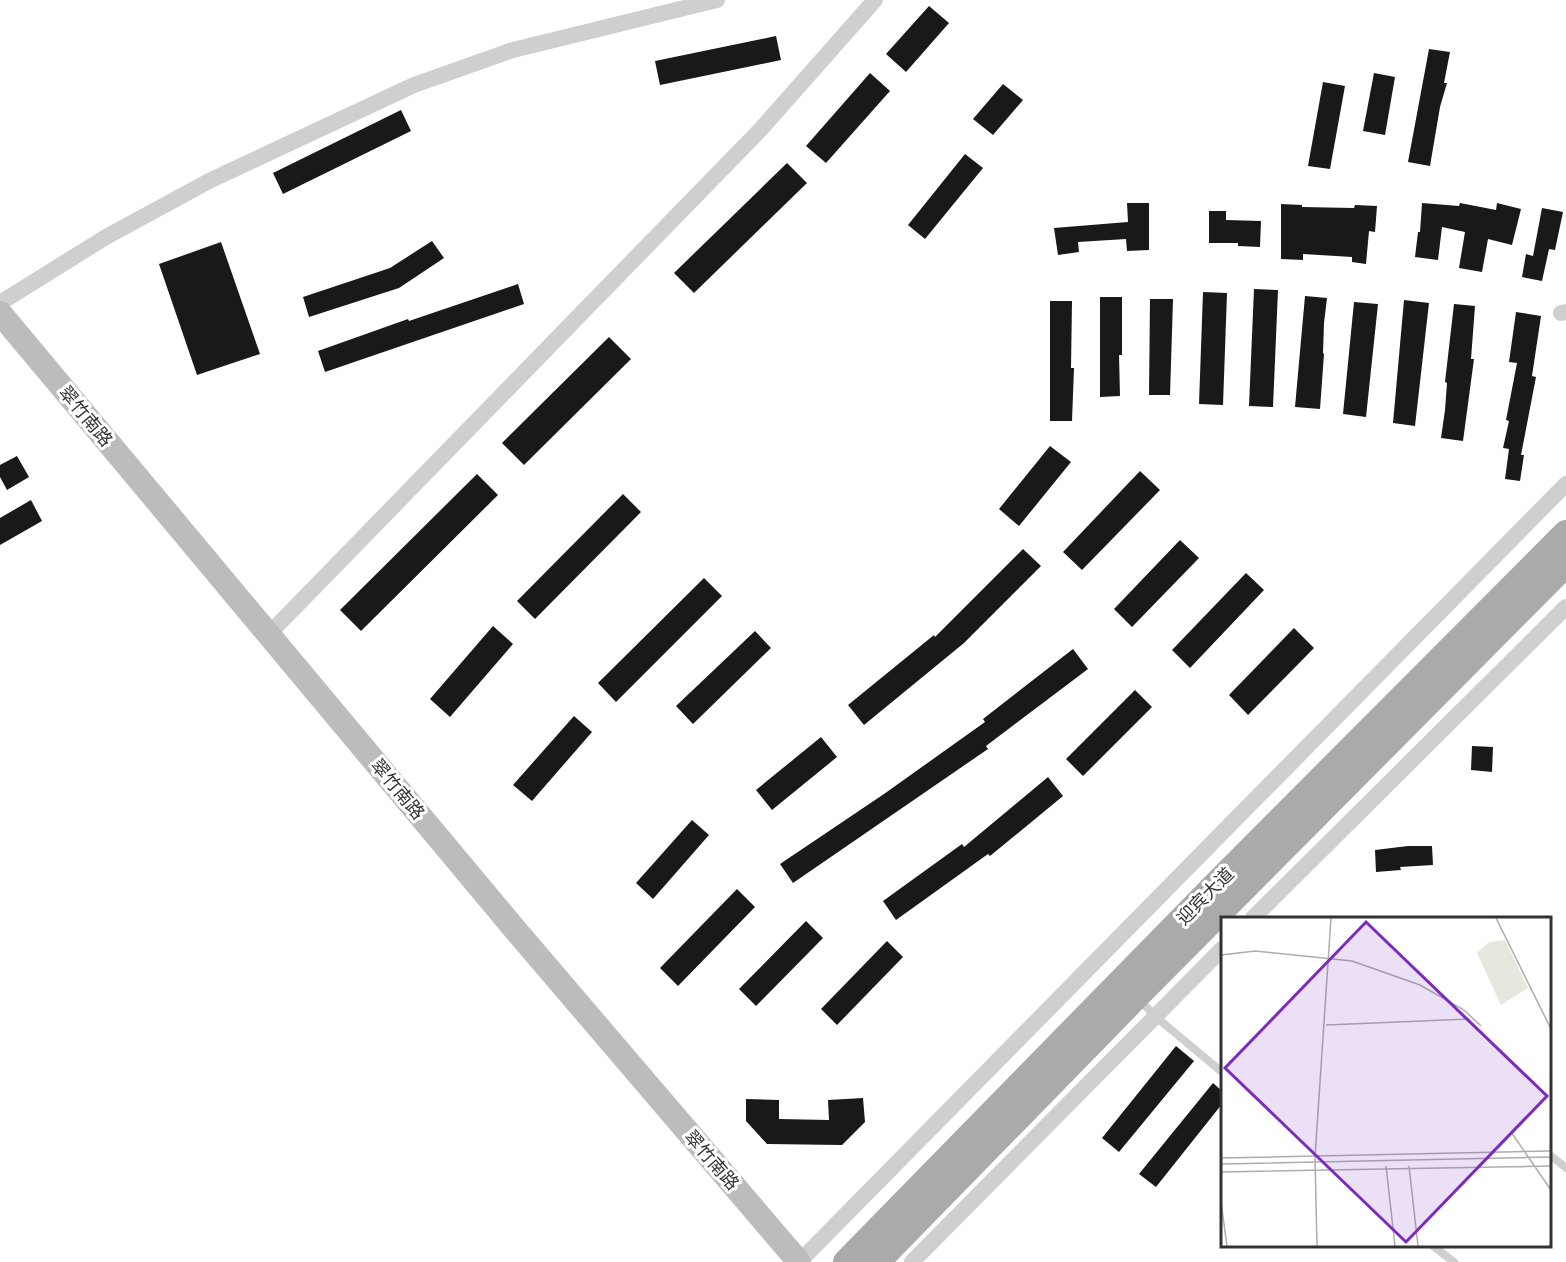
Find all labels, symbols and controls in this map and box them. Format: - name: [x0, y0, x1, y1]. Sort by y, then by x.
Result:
- street label: 翠竹南路: [54, 381, 118, 451]
- street label: 翠竹南路: [366, 754, 430, 824]
- street label: 迎宾大道: [1171, 862, 1239, 930]
- inset map: [1221, 917, 1551, 1247]
- street label: 翠竹南路: [680, 1125, 744, 1195]

